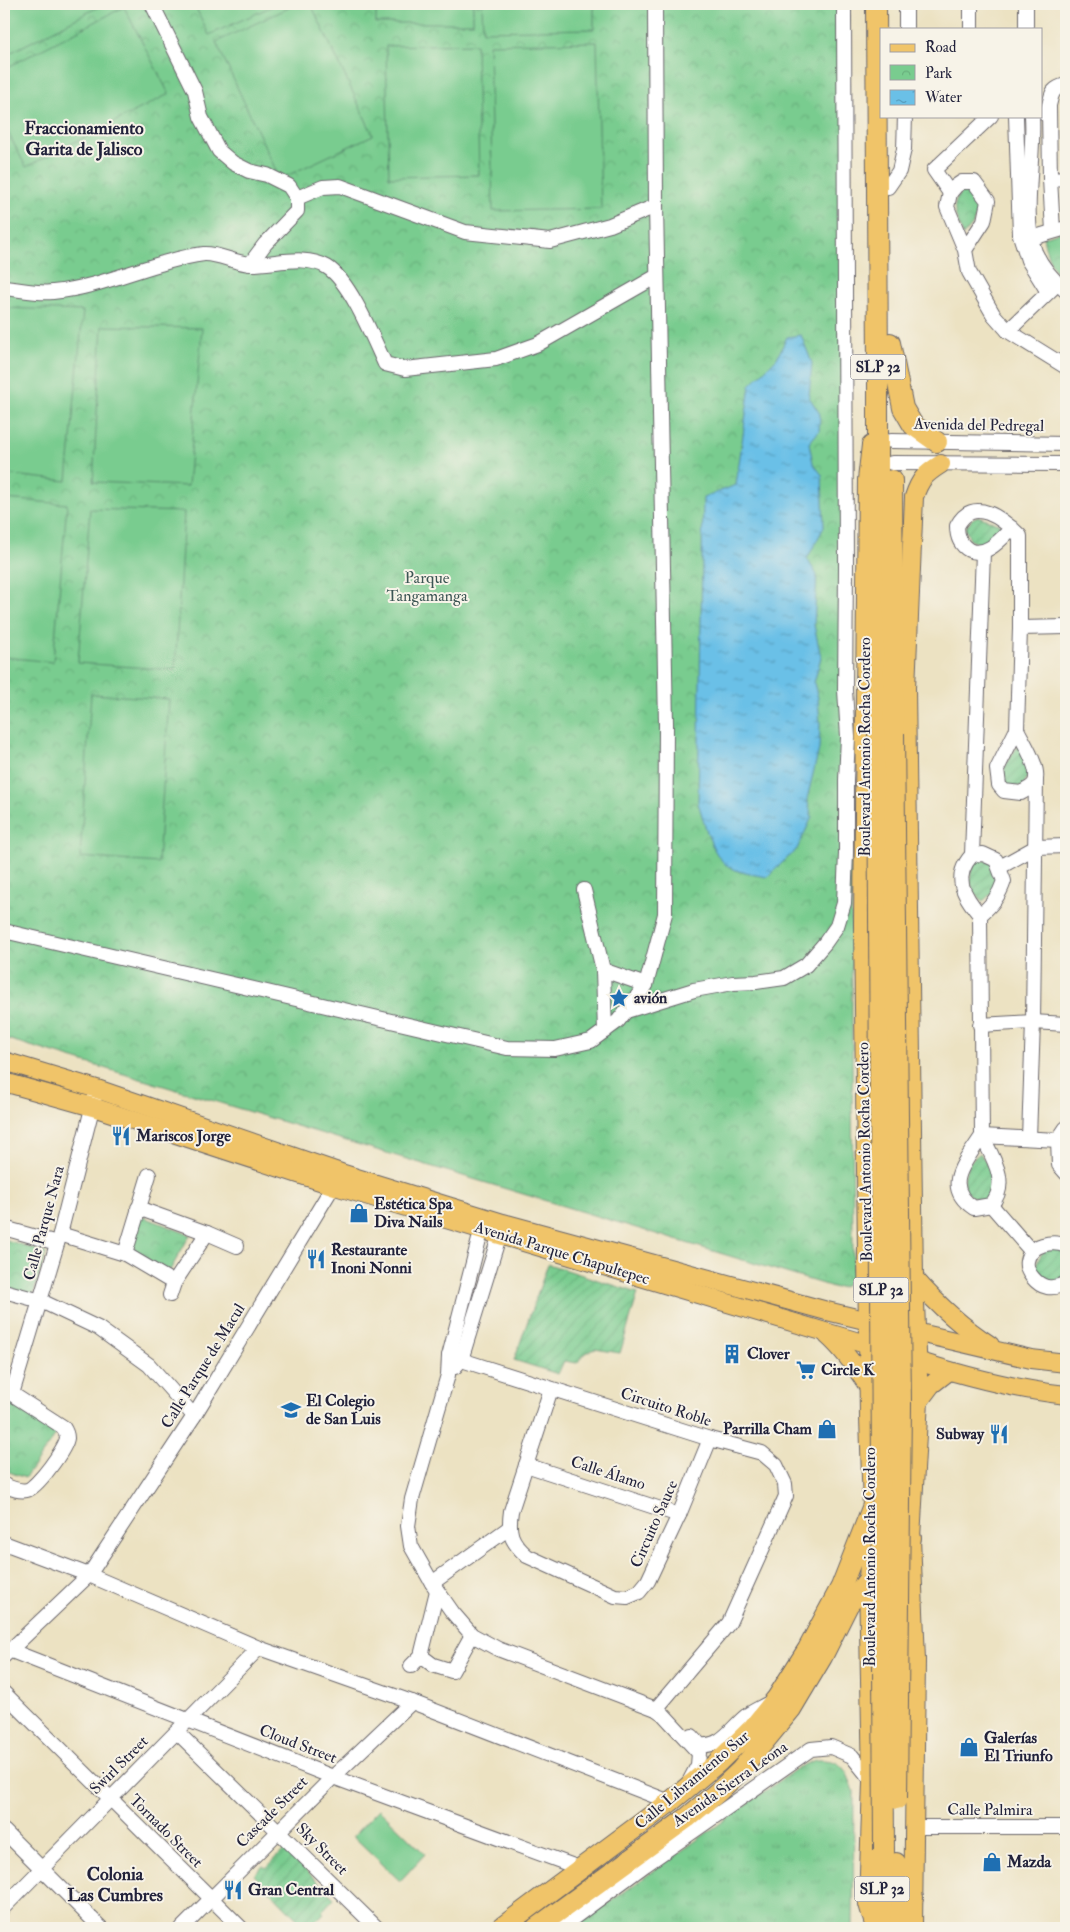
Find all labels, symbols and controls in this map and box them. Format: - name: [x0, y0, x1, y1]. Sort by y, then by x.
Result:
- legend: [880, 28, 1042, 118]
- text: Road: [925, 38, 957, 57]
- text: Park: [925, 64, 952, 83]
- text: Water: [924, 88, 962, 107]
- district label: Fraccionamiento Garita de Jalisco: [24, 117, 144, 161]
- road number: SLP 32: [850, 354, 906, 380]
- street label: Avenida del Pedregal: [913, 414, 1044, 436]
- park label: Parque Tangamanga: [386, 568, 468, 606]
- street label: Boulevard Antonio Rocha Cordero: [855, 637, 875, 857]
- place icon: avión: [608, 987, 630, 1009]
- place label: avión: [634, 988, 668, 1008]
- street label: Boulevard Antonio Rocha Cordero: [853, 1042, 877, 1262]
- restaurant icon: Mariscos Jorge: [110, 1125, 132, 1147]
- place label: Mariscos Jorge: [135, 1126, 231, 1147]
- street label: Calle Parque Nara: [19, 1163, 69, 1282]
- place label: Estética Spa Diva Nails: [374, 1194, 453, 1232]
- shop icon: Estética Spa Diva Nails: [348, 1202, 370, 1224]
- street label: Avenida Parque Chapultepec: [471, 1217, 652, 1290]
- place label: Restaurante Inoni Nonni: [331, 1240, 412, 1278]
- restaurant icon: Restaurante Inoni Nonni: [305, 1248, 327, 1270]
- road number: SLP 32: [854, 1278, 908, 1302]
- street label: Calle Parque de Macul: [157, 1300, 249, 1432]
- building icon: Clover: [721, 1343, 743, 1365]
- place label: Clover: [747, 1344, 791, 1364]
- supermarket icon: Circle K: [795, 1359, 817, 1381]
- place label: Circle K: [821, 1360, 875, 1380]
- street label: Circuito Roble: [618, 1383, 714, 1431]
- place label: El Colegio de San Luis: [306, 1391, 381, 1429]
- school or university icon: El Colegio de San Luis: [280, 1399, 302, 1421]
- shop icon: Parrilla Cham: [816, 1418, 838, 1440]
- place label: Parrilla Cham: [723, 1419, 813, 1439]
- restaurant icon: Subway: [988, 1423, 1010, 1445]
- place label: Subway: [936, 1424, 985, 1445]
- street label: Boulevard Antonio Rocha Cordero: [860, 1447, 880, 1667]
- street label: Calle Álamo: [568, 1451, 648, 1495]
- street label: Circuito Sauce: [626, 1477, 682, 1571]
- street label: Cloud Street: [256, 1720, 340, 1768]
- street label: Calle Libramiento Sur: [631, 1726, 753, 1834]
- place label: Galerías El Triunfo: [984, 1728, 1053, 1766]
- street label: Swirl Street: [85, 1731, 153, 1799]
- shop icon: Galerías El Triunfo: [958, 1736, 980, 1758]
- street label: Avenida Sierra Leona: [668, 1737, 792, 1832]
- street label: Cascade Street: [232, 1772, 312, 1852]
- street label: Tornado Street: [125, 1790, 207, 1872]
- street label: Calle Palmira: [947, 1800, 1033, 1820]
- street label: Sky Street: [292, 1819, 352, 1879]
- shop icon: Mazda: [981, 1851, 1003, 1873]
- place label: Mazda: [1006, 1852, 1052, 1872]
- district label: Colonia Las Cumbres: [67, 1863, 163, 1907]
- road number: SLP 32: [854, 1876, 910, 1902]
- restaurant icon: Gran Central: [222, 1879, 244, 1901]
- place label: Gran Central: [248, 1880, 335, 1900]

